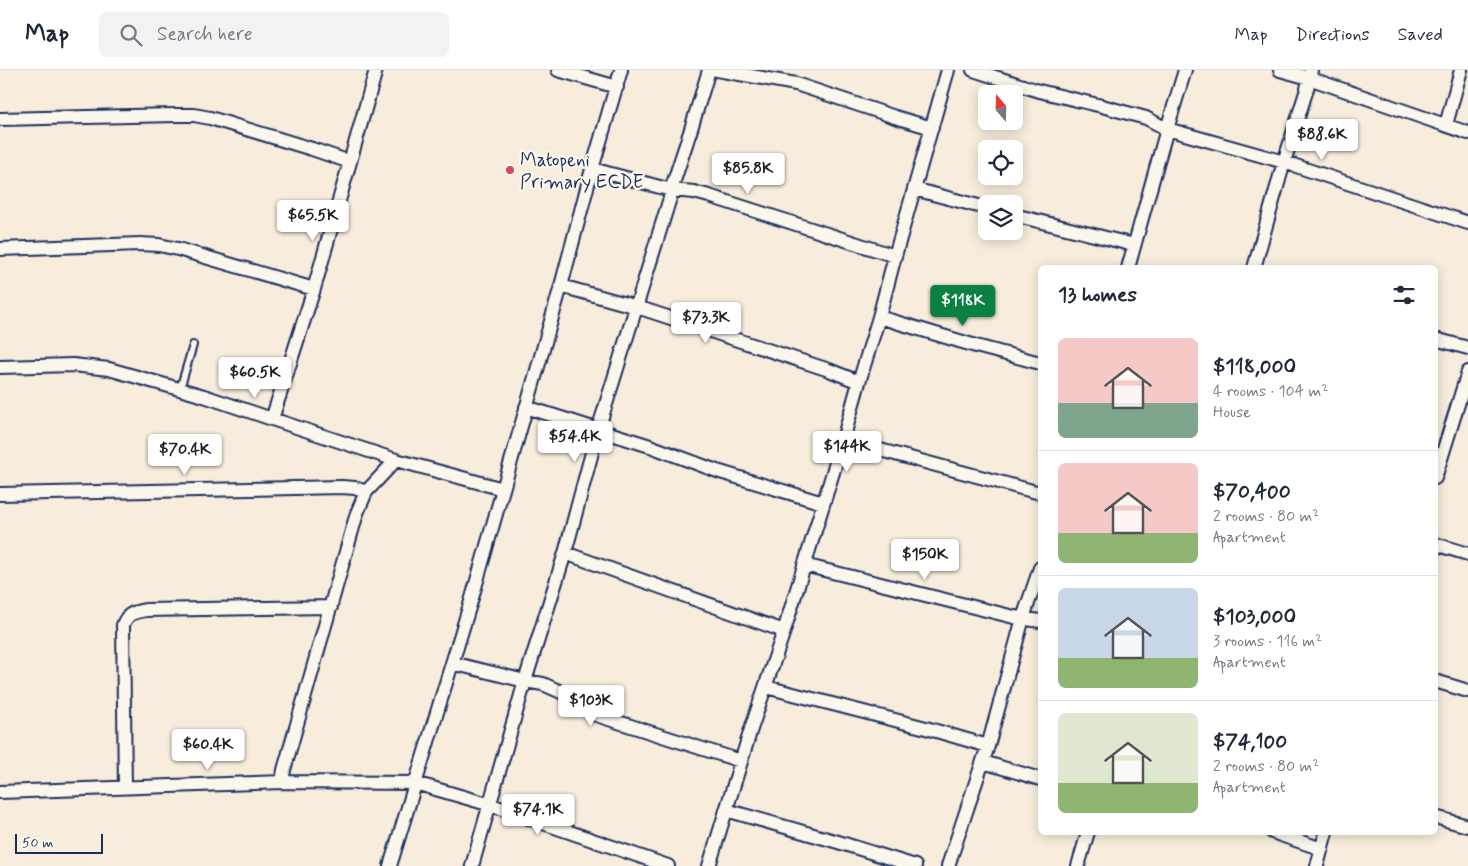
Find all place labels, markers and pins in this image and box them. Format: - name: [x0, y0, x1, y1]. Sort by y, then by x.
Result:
- pin: $88.6K: [1281, 118, 1363, 161]
- place label: Matopeni Primary ECDE: [520, 148, 644, 195]
- pin: $85.8K: [707, 152, 789, 195]
- marker: Matopeni Primary ECDE: [504, 164, 516, 176]
- pin: $65.5K: [272, 200, 354, 242]
- pin: $118K: [928, 284, 998, 327]
- pin: $73.3K: [665, 302, 747, 344]
- pin: $60.5K: [214, 356, 296, 399]
- pin: $54.4K: [534, 420, 616, 463]
- pin: $144K: [812, 430, 882, 473]
- pin: $70.4K: [144, 434, 226, 476]
- pin: $150K: [890, 538, 960, 581]
- pin: $103K: [556, 684, 626, 727]
- pin: $60.4K: [167, 728, 249, 771]
- pin: $74.1K: [497, 794, 579, 836]

